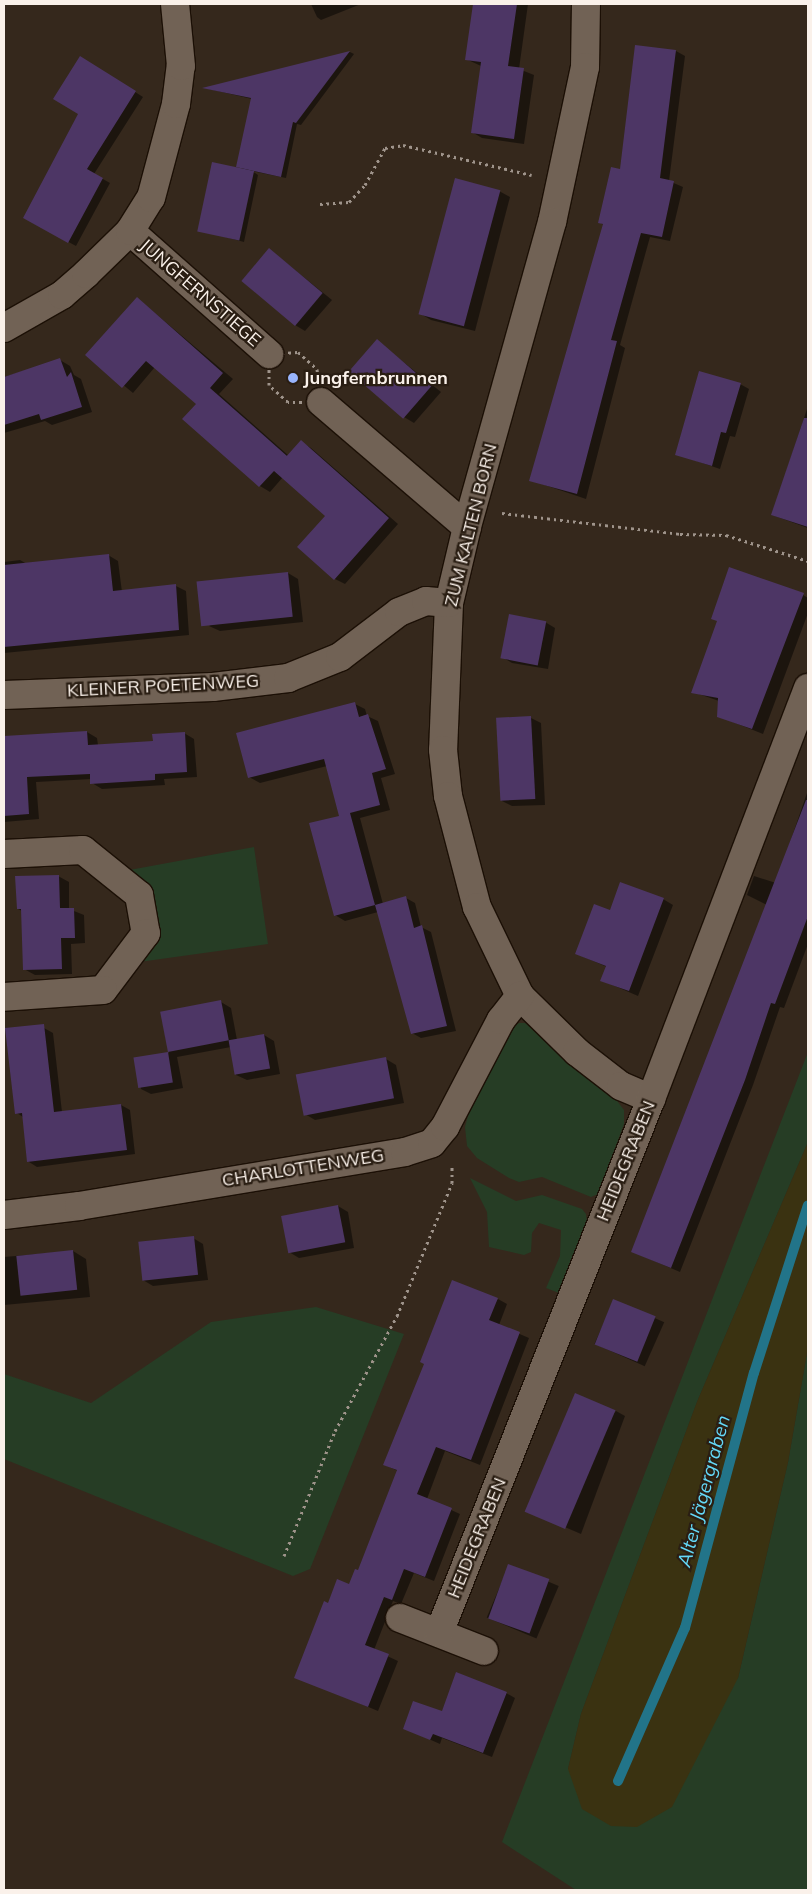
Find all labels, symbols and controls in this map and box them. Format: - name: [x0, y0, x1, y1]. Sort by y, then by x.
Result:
- street label: JUNGFERNSTIEGE: [135, 235, 265, 351]
- place label: Jungfernbrunnen: [303, 367, 448, 389]
- marker: Jungfernbrunnen: [287, 372, 299, 384]
- street label: ZUM KALTEN BORN: [440, 441, 502, 609]
- street label: KLEINER POETENWEG: [67, 670, 259, 702]
- street label: HEIDEGRABEN: [592, 1098, 660, 1224]
- street label: CHARLOTTENWEG: [220, 1145, 386, 1191]
- water label: Alter Jägergraben: [673, 1413, 735, 1569]
- street label: HEIDEGRABEN: [443, 1475, 511, 1601]

